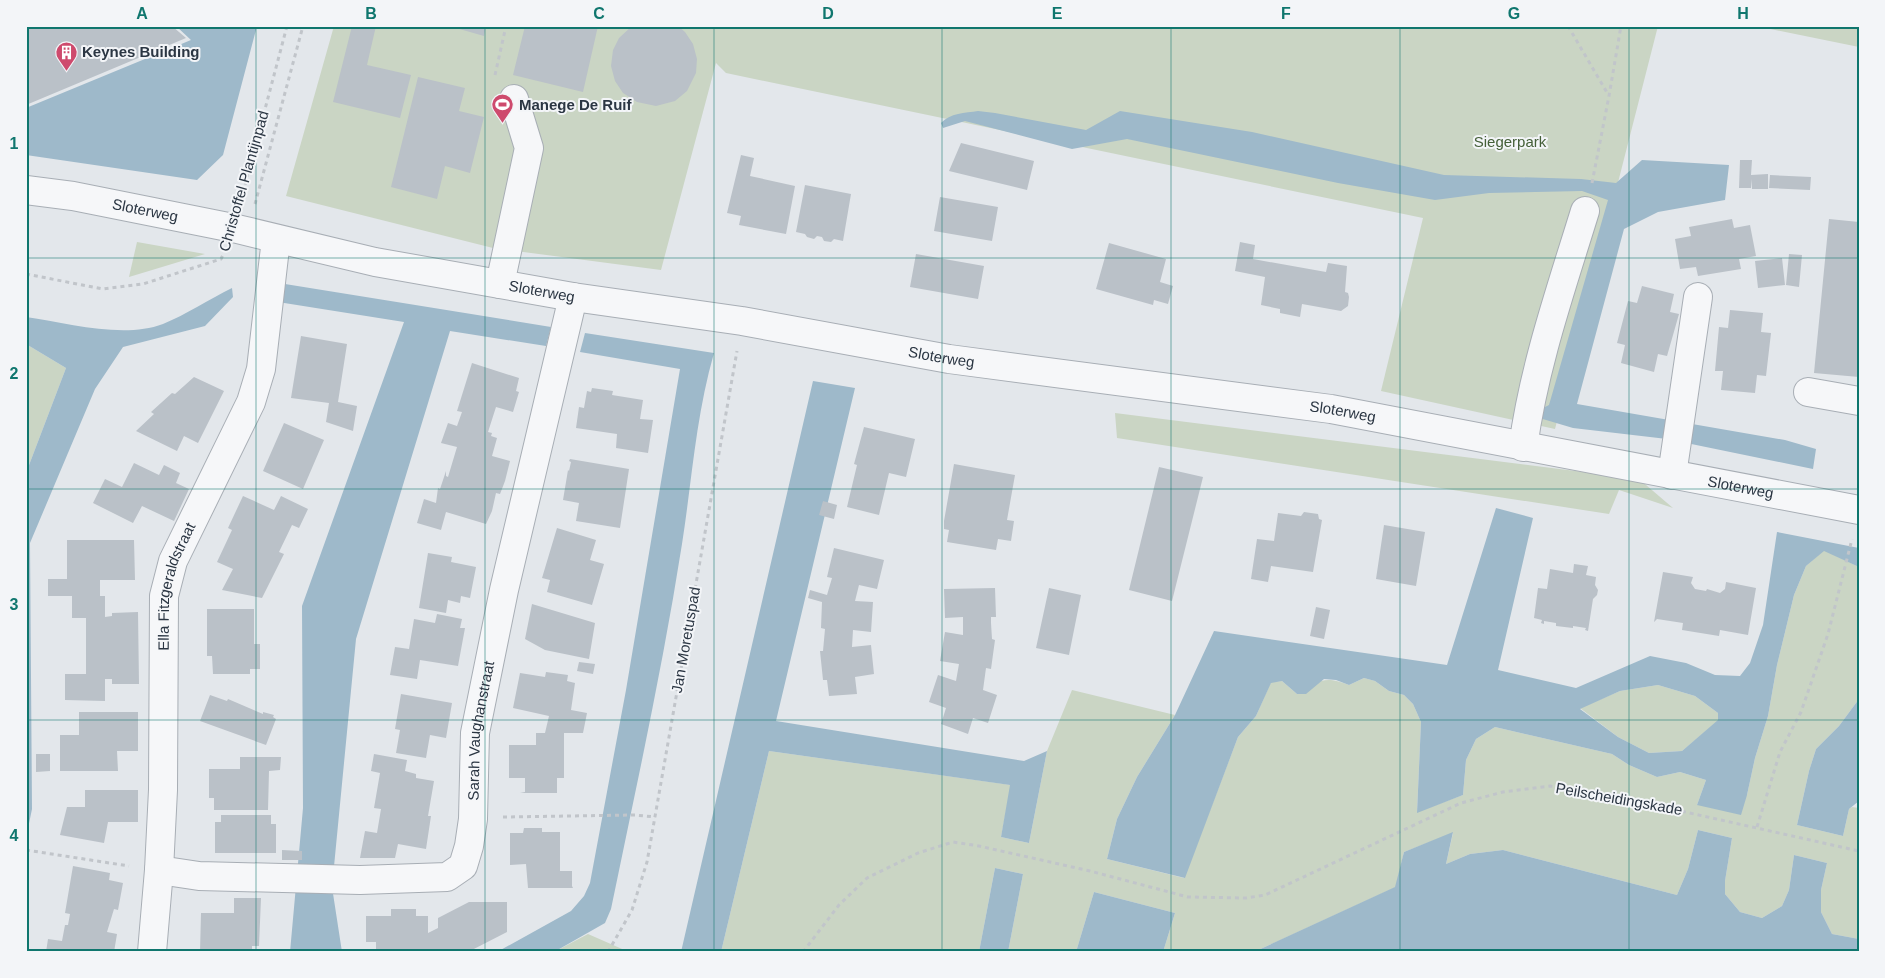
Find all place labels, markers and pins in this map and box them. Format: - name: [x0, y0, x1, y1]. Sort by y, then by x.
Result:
- building icon: Keynes Building: [54, 40, 78, 71]
- place label: Keynes Building: [82, 43, 200, 60]
- sports icon: Manege De Ruif: [491, 93, 515, 124]
- place label: Manege De Ruif: [519, 96, 633, 113]

